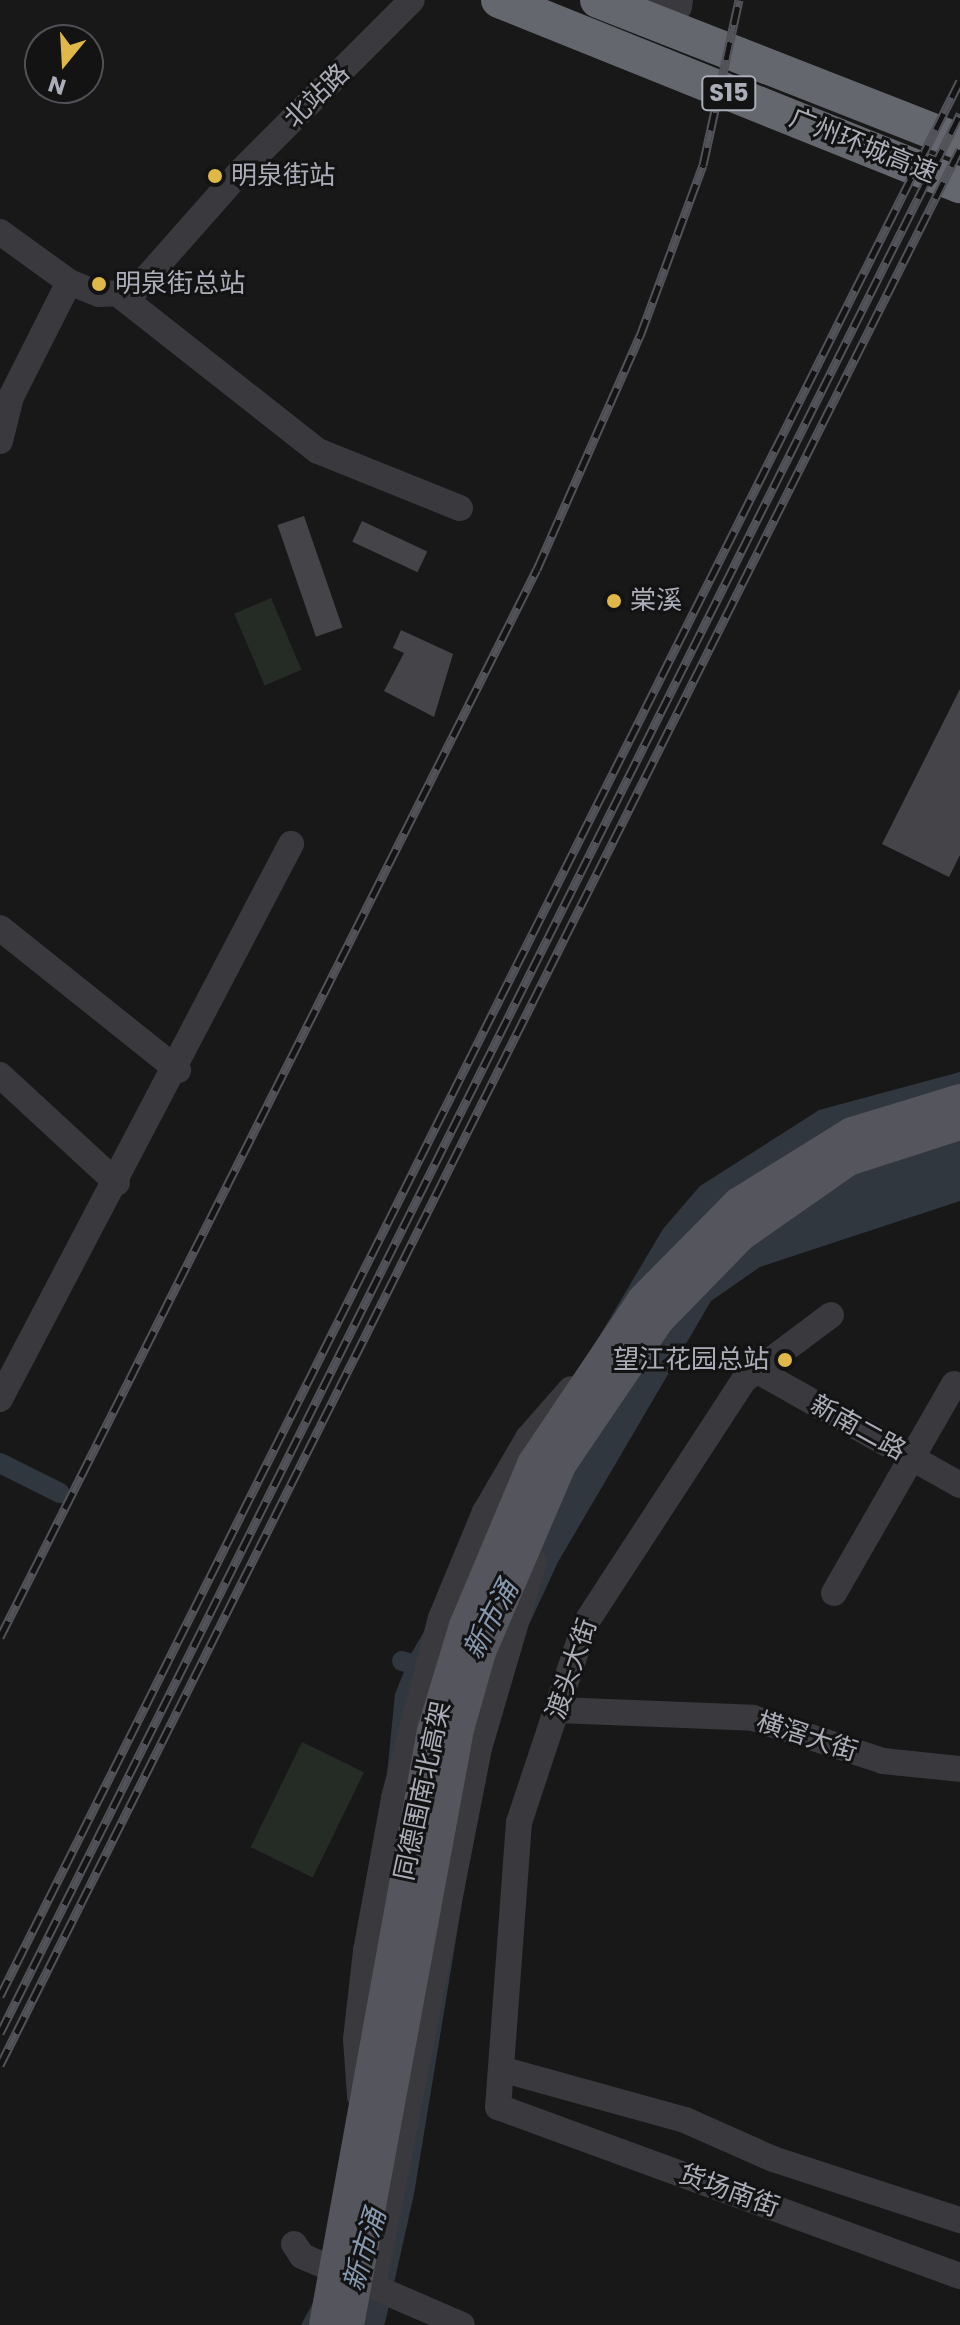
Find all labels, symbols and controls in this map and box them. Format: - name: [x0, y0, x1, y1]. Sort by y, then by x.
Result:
- north arrow: [24, 24, 104, 104]
- street label: 北站路: [278, 58, 356, 134]
- text: N: [44, 68, 70, 103]
- road number: S15: [701, 73, 757, 113]
- street label: 广州环城高速: [785, 102, 941, 190]
- place label: 明泉街站: [231, 160, 335, 192]
- marker: 明泉街站: [206, 167, 224, 185]
- place label: 明泉街总站: [115, 268, 245, 300]
- marker: 明泉街总站: [90, 275, 108, 293]
- place label: 棠溪: [630, 585, 682, 617]
- marker: 棠溪: [605, 592, 623, 610]
- place label: 望江花园总站: [613, 1344, 769, 1376]
- marker: 望江花园总站: [776, 1351, 794, 1369]
- street label: 新南二路: [805, 1389, 911, 1467]
- water label: 新市涌: [456, 1575, 526, 1665]
- street label: 渡头大街: [540, 1615, 604, 1723]
- street label: 同德围南北高架: [389, 1699, 457, 1883]
- street label: 横滘大街: [753, 1706, 861, 1768]
- street label: 货场南街: [675, 2159, 783, 2223]
- water label: 新市涌: [337, 2205, 393, 2295]

